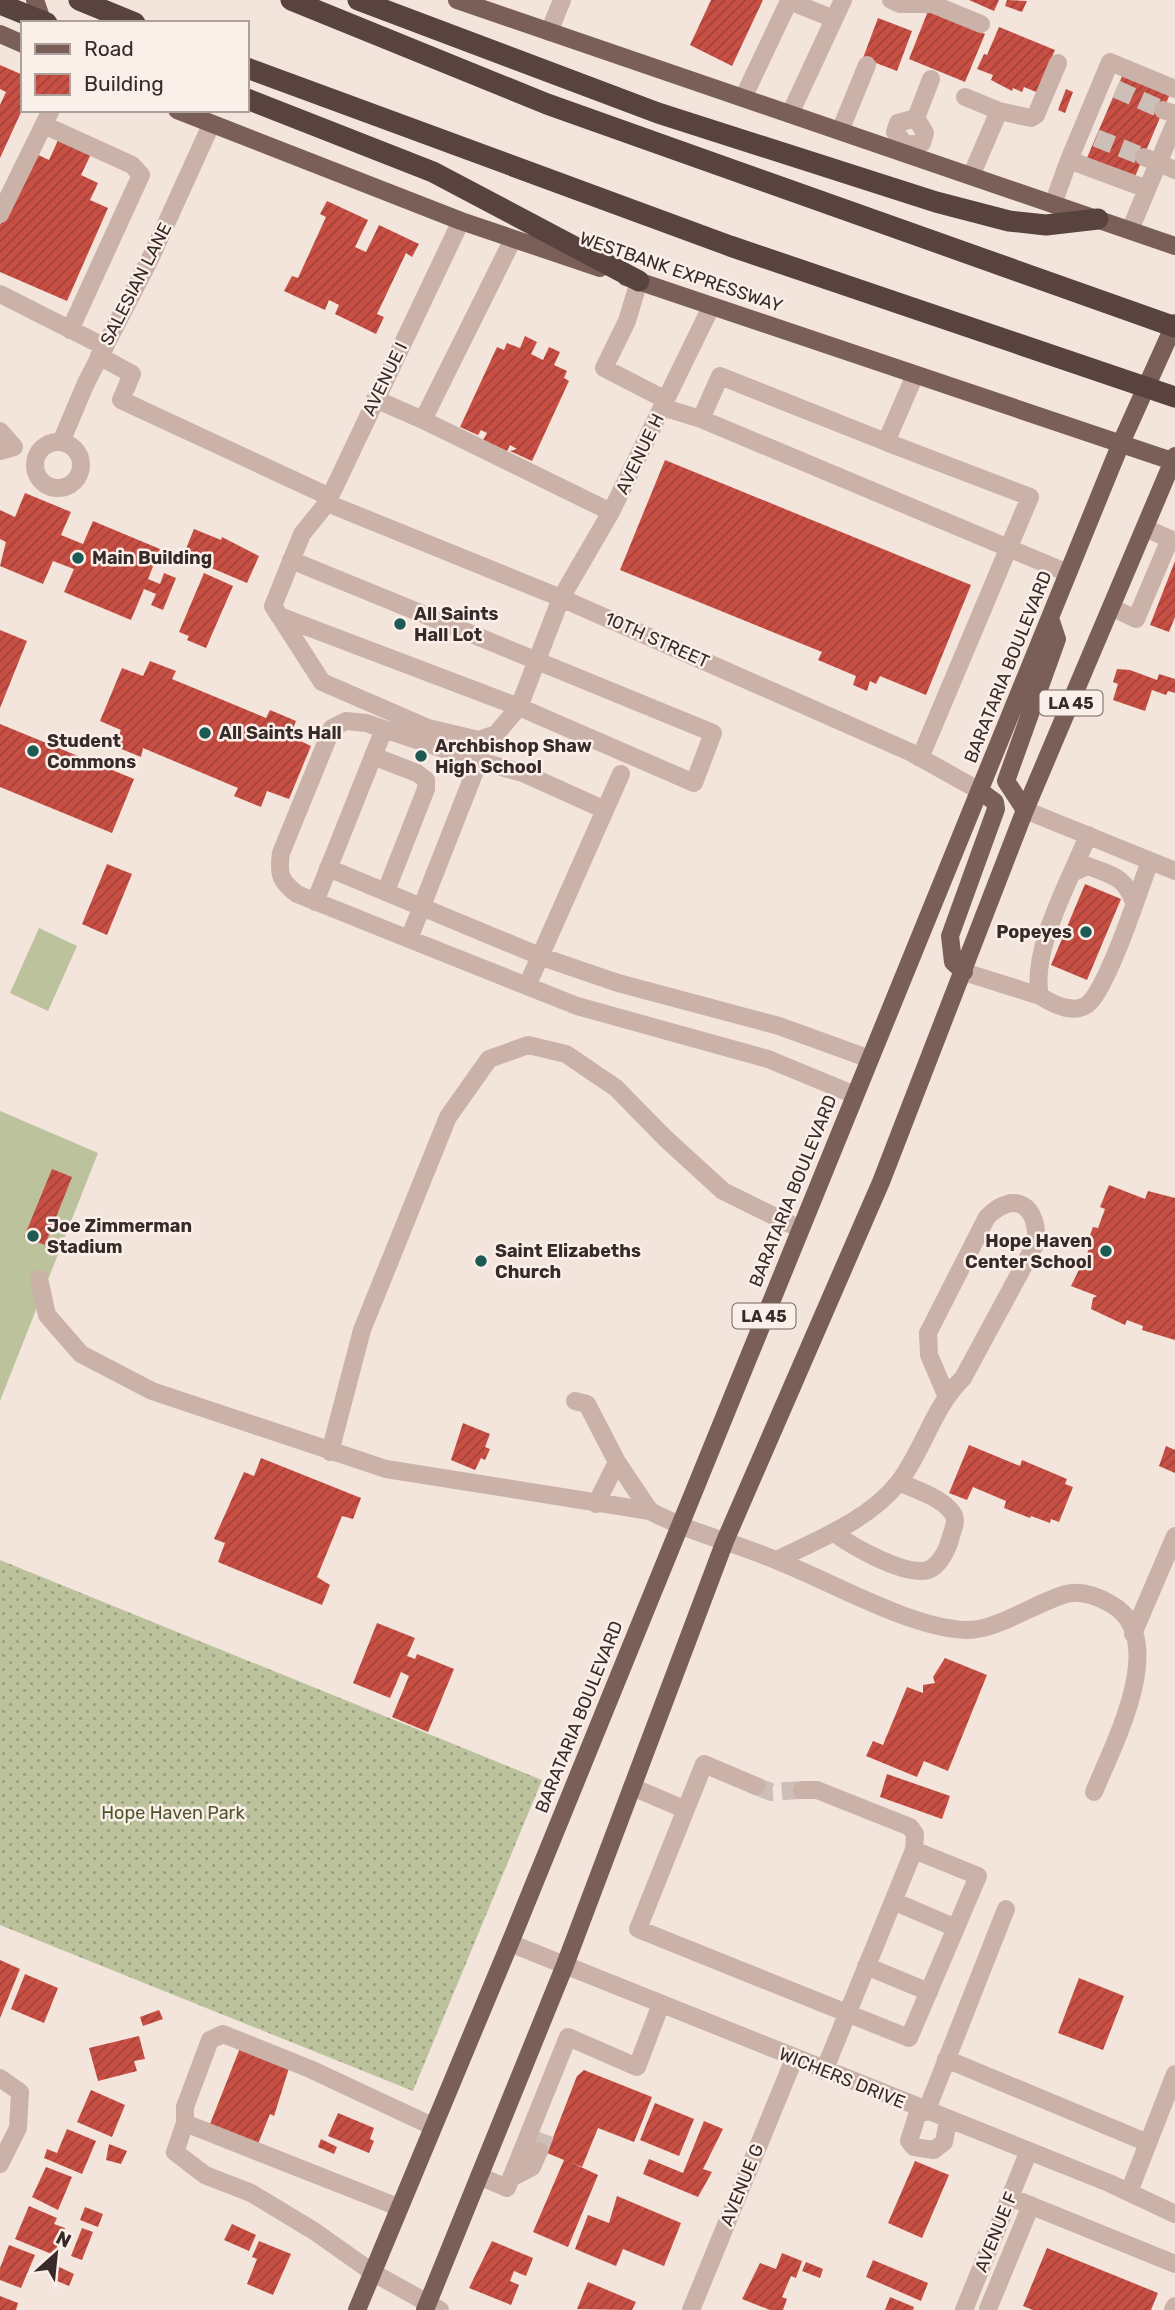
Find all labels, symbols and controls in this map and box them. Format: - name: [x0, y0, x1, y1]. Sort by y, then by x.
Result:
- legend: [21, 21, 248, 112]
- text: Road: [84, 36, 134, 61]
- text: Building: [84, 71, 164, 96]
- street label: SALESIAN LANE: [96, 219, 176, 349]
- street label: WESTBANK EXPRESSWAY: [577, 227, 786, 317]
- street label: AVENUE I: [358, 339, 412, 419]
- street label: AVENUE H: [611, 410, 669, 498]
- place label: Main Building: [92, 547, 212, 569]
- marker: Main Building: [70, 550, 86, 566]
- street label: BARATARIA BOULEVARD: [959, 568, 1057, 766]
- place label: All Saints Hall Lot: [414, 603, 499, 646]
- street label: 10TH STREET: [601, 607, 713, 673]
- marker: All Saints Hall Lot: [392, 616, 408, 632]
- road number: LA 45: [1040, 690, 1102, 716]
- place label: All Saints Hall: [219, 722, 342, 744]
- marker: All Saints Hall: [197, 725, 213, 741]
- place label: Student Commons: [47, 730, 136, 773]
- place label: Archbishop Shaw High School: [435, 735, 592, 778]
- marker: Student Commons: [25, 743, 41, 759]
- marker: Archbishop Shaw High School: [413, 748, 429, 764]
- place label: Popeyes: [996, 921, 1072, 943]
- marker: Popeyes: [1078, 924, 1094, 940]
- street label: BARATARIA BOULEVARD: [744, 1092, 842, 1290]
- place label: Joe Zimmerman Stadium: [47, 1215, 192, 1258]
- marker: Joe Zimmerman Stadium: [25, 1228, 41, 1244]
- place label: Hope Haven Center School: [965, 1230, 1092, 1273]
- place label: Saint Elizabeths Church: [495, 1240, 641, 1283]
- marker: Hope Haven Center School: [1098, 1243, 1114, 1259]
- marker: Saint Elizabeths Church: [473, 1253, 489, 1269]
- road number: LA 45: [732, 1304, 796, 1328]
- street label: BARATARIA BOULEVARD: [530, 1618, 628, 1816]
- park label: Hope Haven Park: [101, 1802, 245, 1824]
- street label: WICHERS DRIVE: [776, 2043, 908, 2113]
- street label: AVENUE G: [716, 2141, 768, 2229]
- street label: AVENUE F: [970, 2189, 1022, 2275]
- north arrow: [21, 2219, 91, 2289]
- text: N: [52, 2226, 75, 2253]

